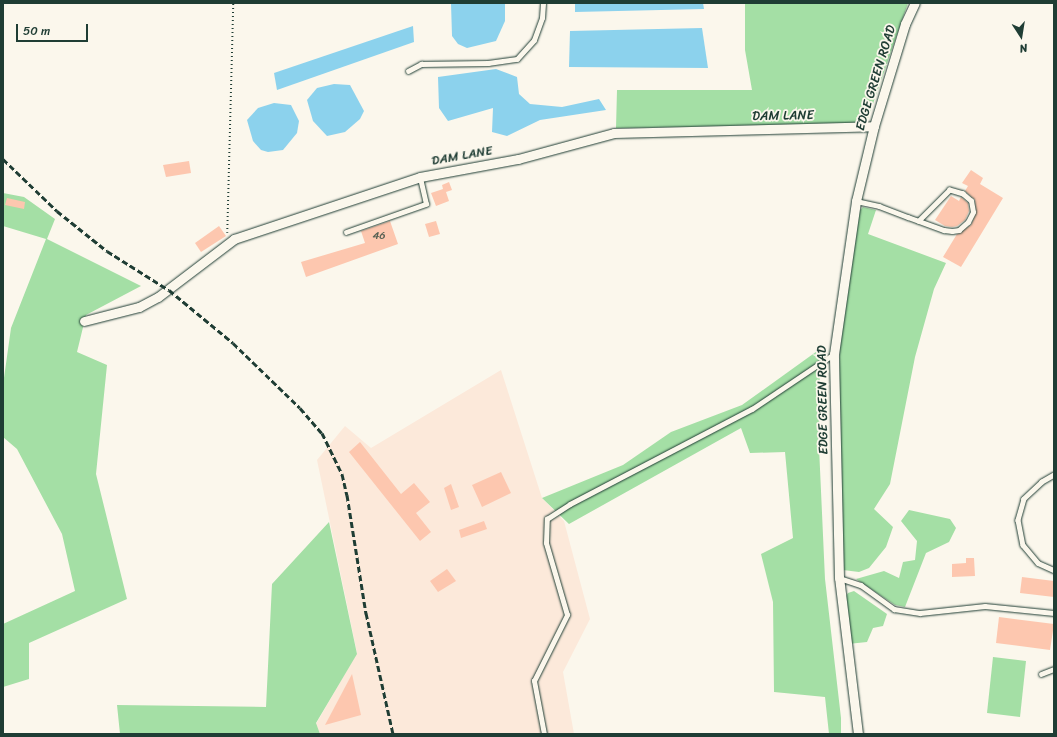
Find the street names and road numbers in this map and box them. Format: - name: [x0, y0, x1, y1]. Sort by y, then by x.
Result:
- street label: EDGE GREEN ROAD: [853, 24, 899, 132]
- street label: DAM LANE: [752, 108, 814, 124]
- street label: DAM LANE: [430, 143, 494, 169]
- street label: EDGE GREEN ROAD: [814, 345, 832, 455]

